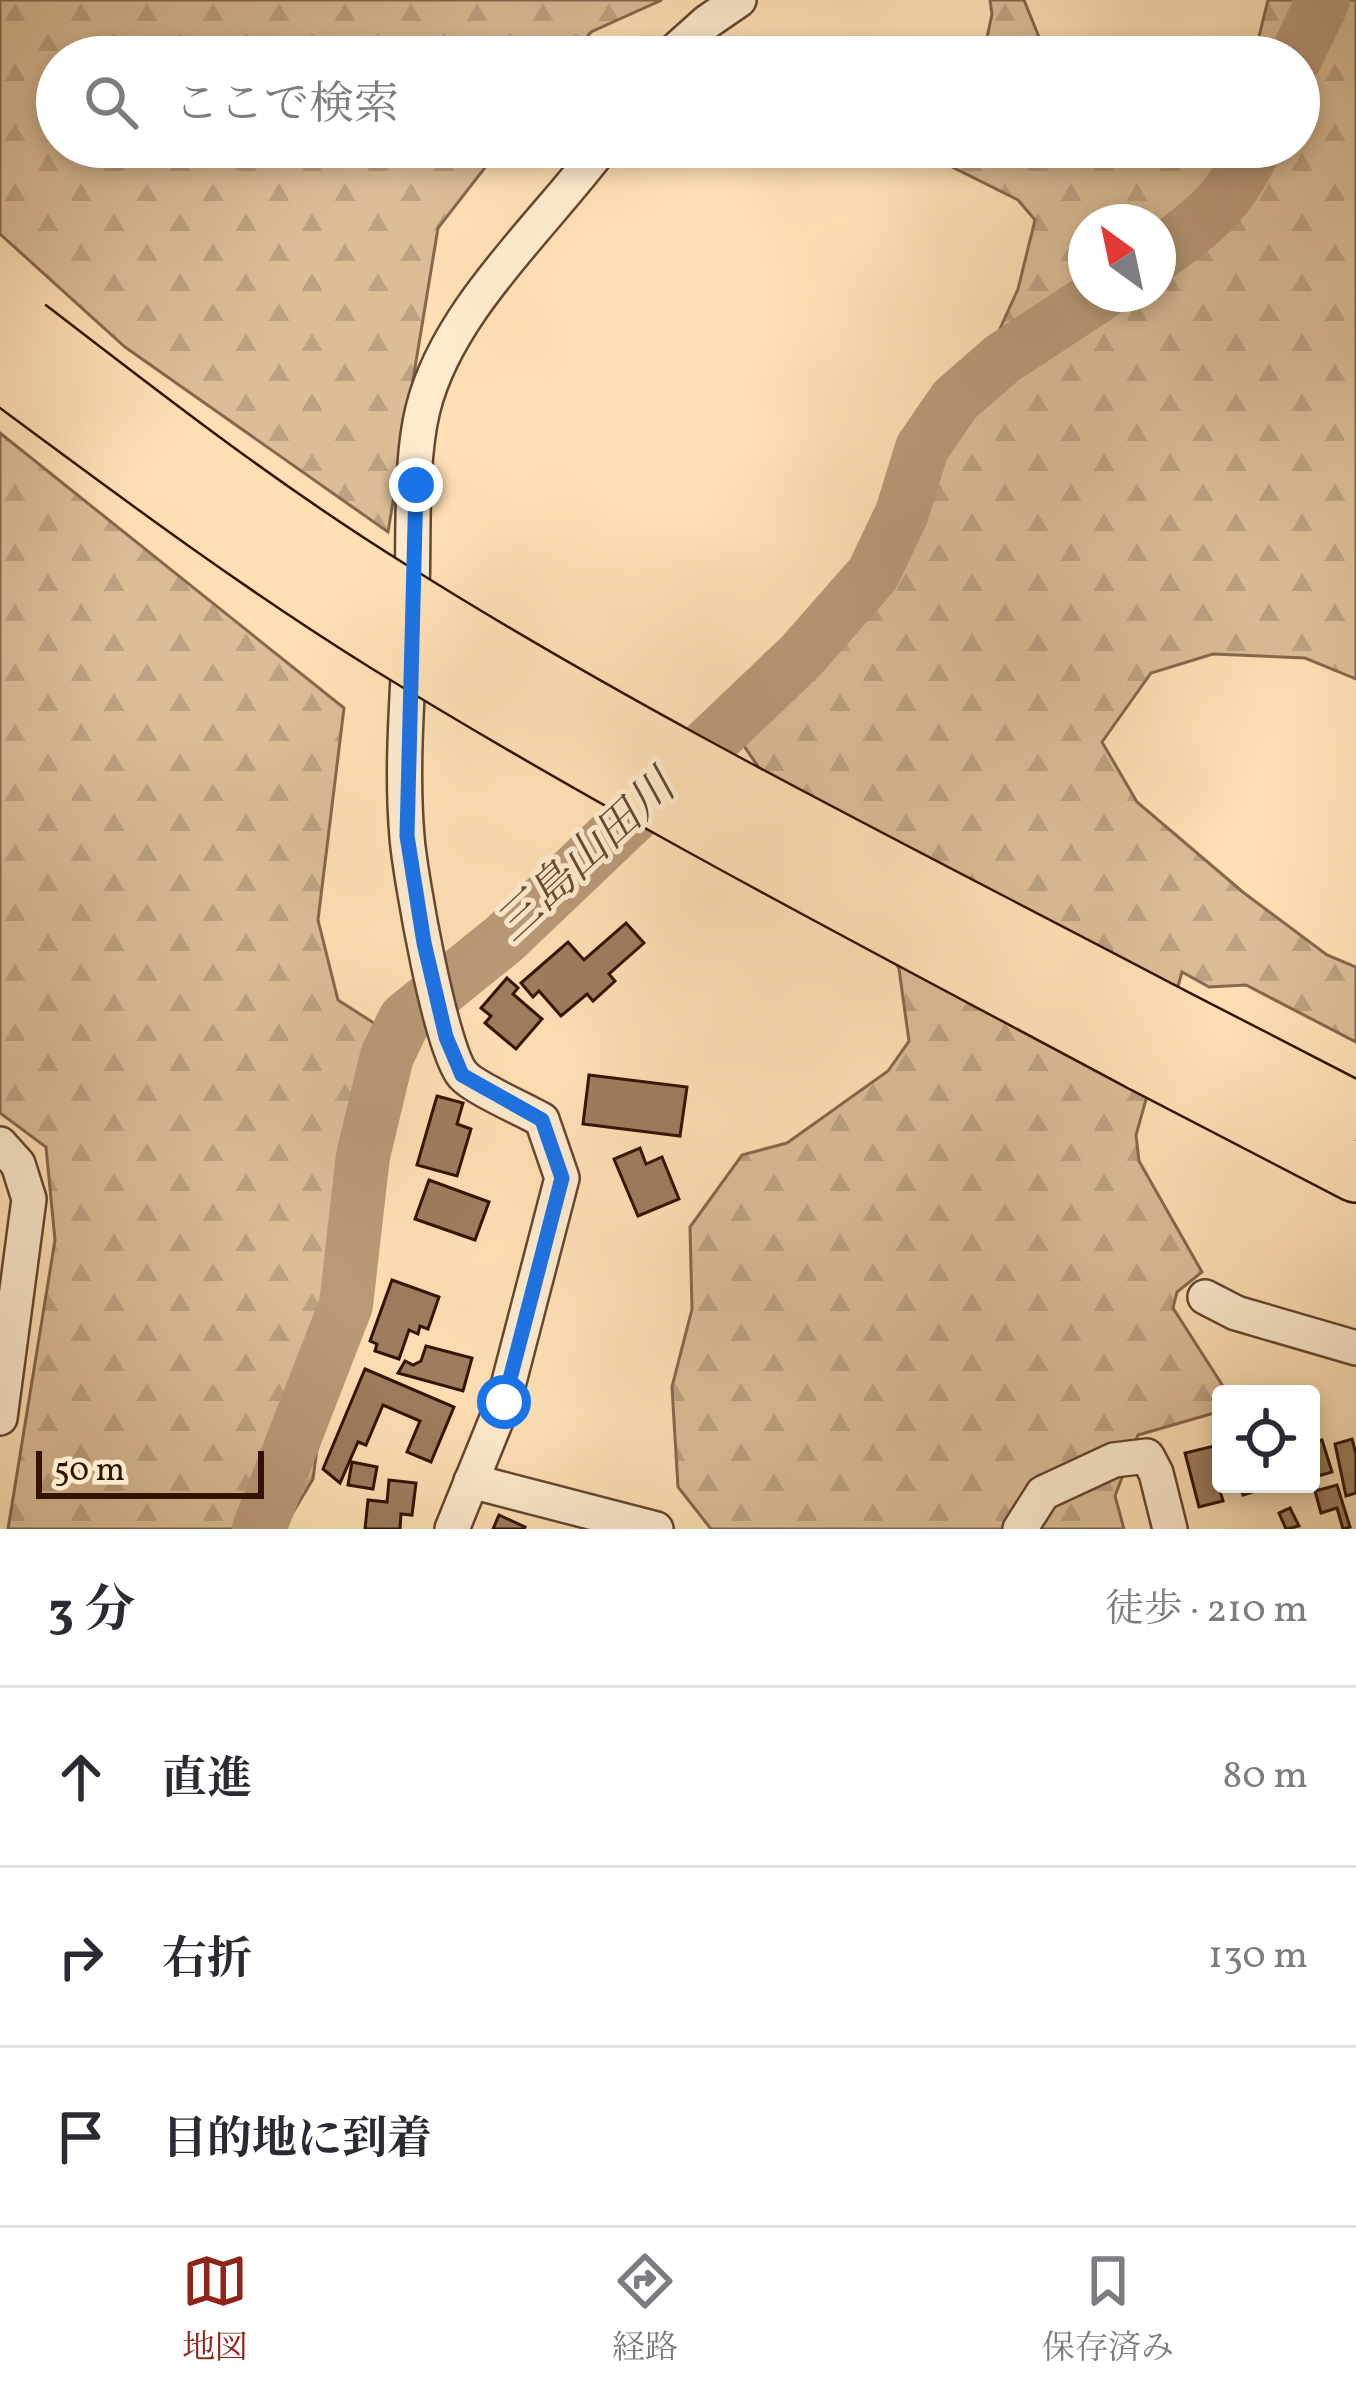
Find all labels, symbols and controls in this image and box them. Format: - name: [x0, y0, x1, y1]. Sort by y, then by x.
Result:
- search box: [36, 36, 1320, 168]
- icon: search: [78, 69, 144, 135]
- text: ここで検索: [174, 75, 399, 138]
- north arrow: [1068, 204, 1176, 312]
- route end: [389, 458, 443, 512]
- water label: 三島山田川: [483, 755, 694, 958]
- route start: [477, 1375, 531, 1429]
- map controls: [1212, 1385, 1320, 1493]
- button: locate: [1212, 1385, 1320, 1493]
- scale bar: [36, 1445, 264, 1498]
- text: 50 m: [54, 1449, 125, 1495]
- text: 3 分: [48, 1577, 135, 1648]
- text: 徒歩 · 210 m: [1105, 1584, 1308, 1638]
- icon: ahead: [48, 1744, 114, 1810]
- text: 直進: [162, 1750, 252, 1813]
- text: 80 m: [1222, 1750, 1308, 1804]
- icon: right: [48, 1924, 114, 1990]
- text: 右折: [162, 1930, 252, 1993]
- text: 130 m: [1208, 1930, 1308, 1984]
- icon: arrive: [48, 2104, 114, 2170]
- text: 目的地に到着: [162, 2110, 432, 2173]
- tab: 地図: [182, 2248, 248, 2373]
- tab: 経路: [612, 2248, 678, 2373]
- tab: 保存済み: [1042, 2248, 1174, 2373]

